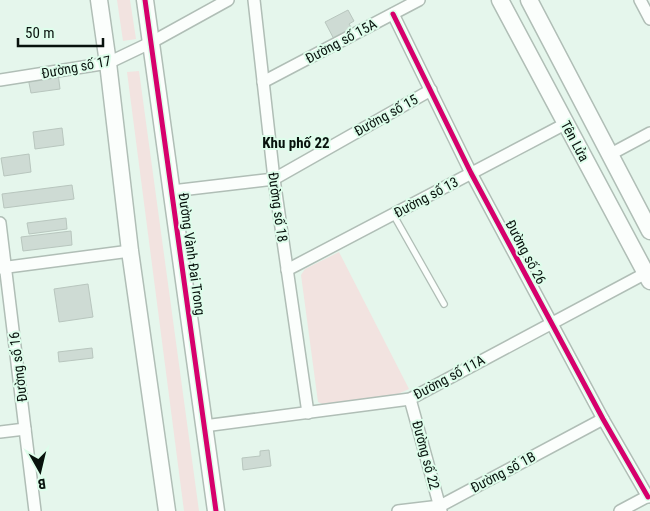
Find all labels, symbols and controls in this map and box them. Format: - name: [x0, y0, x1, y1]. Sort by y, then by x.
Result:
- scale bar: [18, 15, 102, 47]
- street label: Đường số 15A: [303, 16, 379, 66]
- text: 50 m: [25, 24, 55, 42]
- street label: Đường số 17: [40, 52, 112, 82]
- street label: Đường số 15: [351, 91, 421, 139]
- street label: Tên Lửa: [558, 118, 592, 164]
- district label: Khu phố 22: [262, 134, 330, 152]
- street label: Đường số 18: [265, 171, 291, 243]
- street label: Đường số 13: [391, 173, 461, 221]
- street label: Đường Vành Đai Trong: [175, 192, 209, 316]
- street label: Đường số 26: [502, 217, 550, 287]
- street label: Đường số 16: [6, 331, 30, 403]
- street label: Đường số 11A: [411, 352, 487, 402]
- street label: Đường số 22: [409, 419, 443, 491]
- north arrow: [15, 446, 65, 496]
- street label: Đường số 1B: [468, 448, 538, 496]
- text: B: [37, 475, 47, 492]

